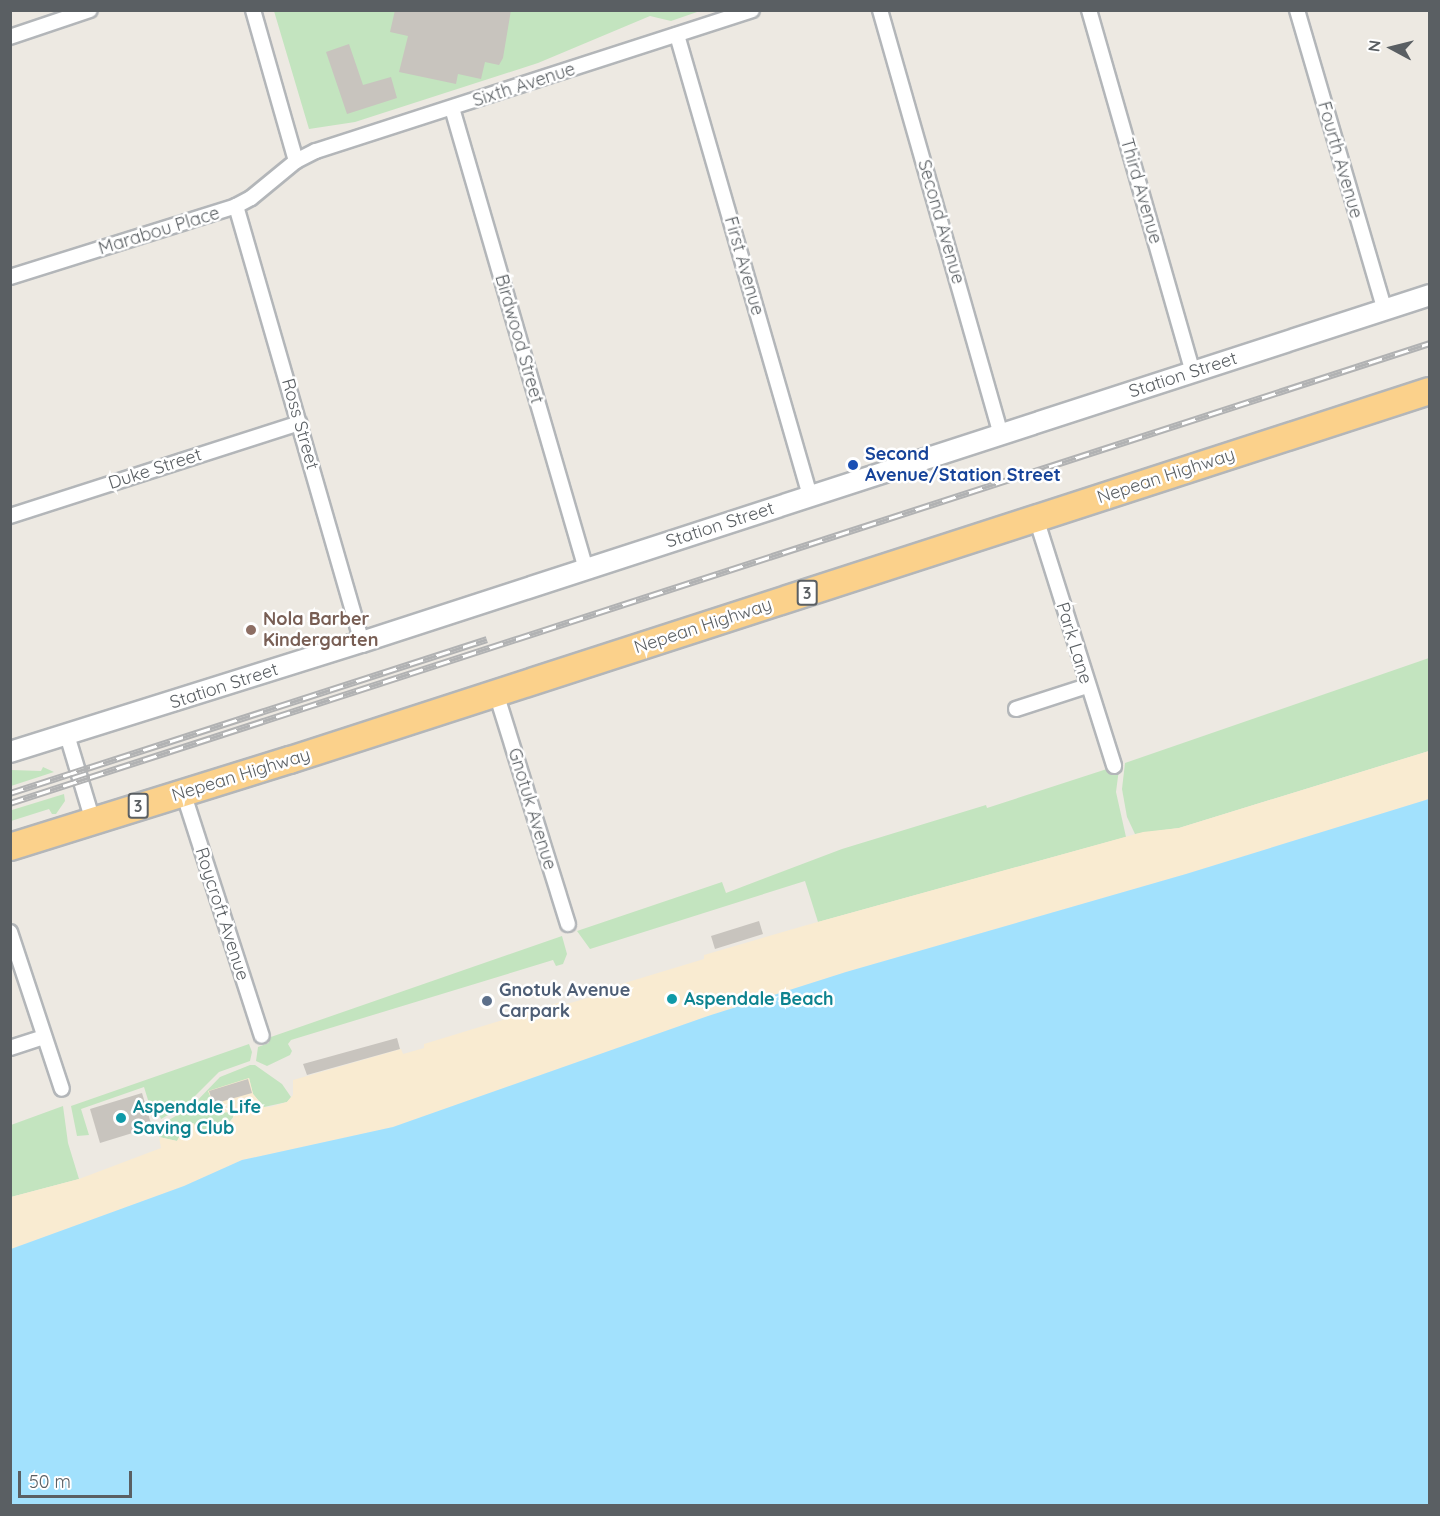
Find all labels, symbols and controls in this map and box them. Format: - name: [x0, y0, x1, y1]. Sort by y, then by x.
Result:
- north arrow: [1362, 18, 1422, 78]
- text: N: [1363, 39, 1385, 53]
- street label: Sixth Avenue: [470, 58, 578, 112]
- street label: Fourth Avenue: [1313, 99, 1367, 221]
- street label: Third Avenue: [1116, 136, 1166, 246]
- street label: Second Avenue: [913, 157, 969, 287]
- street label: Marabou Place: [96, 202, 222, 260]
- street label: First Avenue: [720, 214, 768, 318]
- street label: Birdwood Street: [490, 272, 548, 406]
- street label: Station Street: [1126, 347, 1240, 403]
- street label: Ross Street: [277, 376, 323, 472]
- street label: Duke Street: [106, 444, 204, 494]
- place label: Second Avenue/Station Street: [865, 444, 1061, 486]
- street label: Nepean Highway: [1094, 444, 1238, 508]
- marker: Second Avenue/Station Street: [846, 458, 860, 472]
- street label: Station Street: [663, 497, 777, 553]
- road number: 3: [796, 580, 818, 606]
- street label: Nepean Highway: [631, 594, 775, 658]
- street label: Park Lane: [1051, 600, 1097, 686]
- place label: Nola Barber Kindergarten: [263, 609, 378, 652]
- marker: Nola Barber Kindergarten: [244, 623, 258, 637]
- street label: Station Street: [167, 658, 281, 714]
- street label: Nepean Highway: [169, 744, 313, 806]
- street label: Gnotuk Avenue: [503, 745, 561, 873]
- road number: 3: [128, 793, 148, 819]
- street label: Roycroft Avenue: [190, 845, 254, 983]
- place label: Gnotuk Avenue Carpark: [499, 980, 630, 1022]
- place label: Aspendale Beach: [684, 988, 833, 1010]
- marker: Aspendale Beach: [665, 992, 679, 1006]
- marker: Gnotuk Avenue Carpark: [480, 994, 494, 1008]
- place label: Aspendale Life Saving Club: [133, 1097, 261, 1140]
- marker: Aspendale Life Saving Club: [114, 1111, 128, 1125]
- scale bar: [21, 1459, 135, 1497]
- text: 50 m: [29, 1470, 71, 1493]

